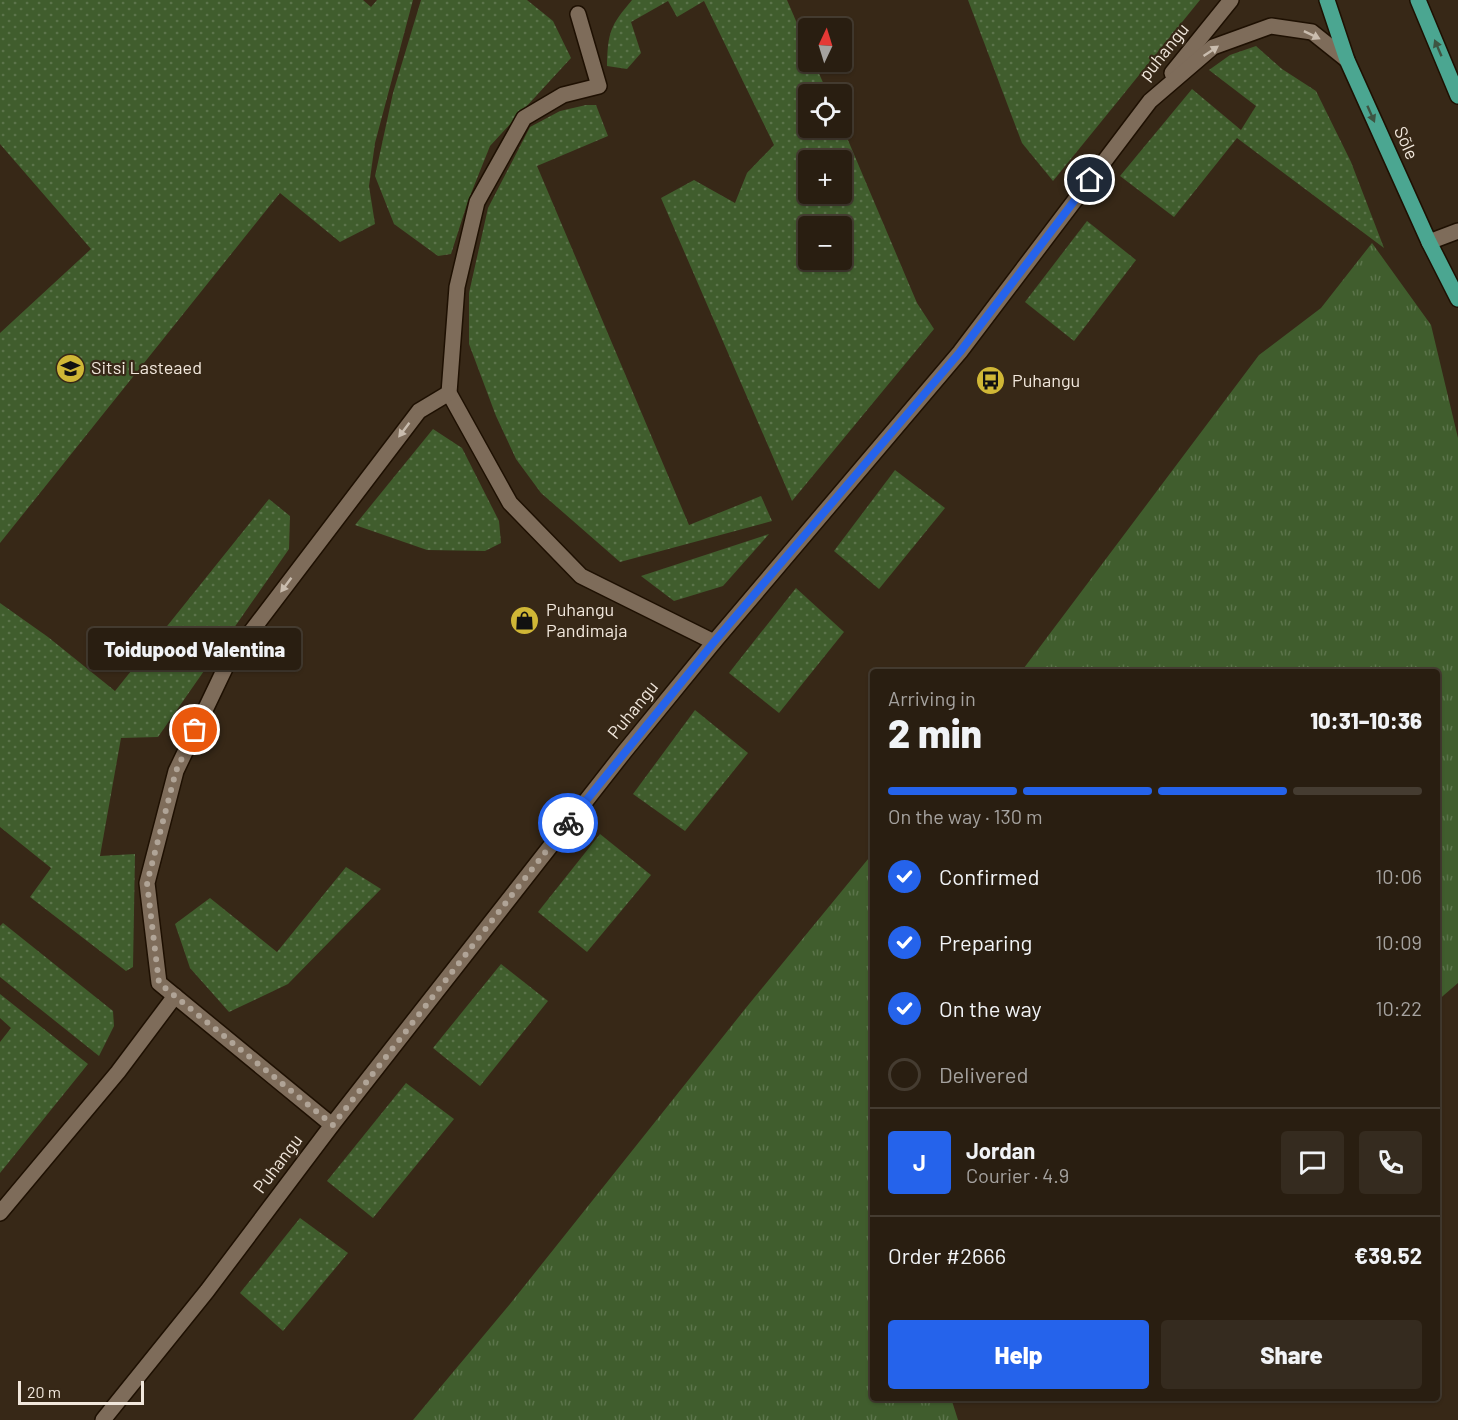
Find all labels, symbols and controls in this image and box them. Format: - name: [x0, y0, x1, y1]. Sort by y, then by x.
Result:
- north arrow: [798, 18, 852, 72]
- map controls: [798, 18, 852, 270]
- street label: puhangu: [1133, 18, 1193, 85]
- one-way arrow: [1303, 30, 1321, 40]
- one-way arrow: [1433, 39, 1442, 57]
- one-way arrow: [1203, 46, 1219, 57]
- button: locate: [798, 84, 852, 138]
- one-way arrow: [1366, 105, 1376, 123]
- street label: Sõle: [1390, 123, 1424, 163]
- button: +: [798, 150, 852, 204]
- pin: [1064, 154, 1115, 205]
- icon: home: [1073, 163, 1106, 196]
- button: −: [798, 216, 852, 270]
- school or university icon: Sitsi Lasteaed: [54, 352, 86, 384]
- place label: Sitsi Lasteaed: [91, 356, 202, 378]
- bus stop icon: Puhangu: [975, 365, 1007, 397]
- place label: Puhangu: [1012, 369, 1080, 391]
- one-way arrow: [398, 422, 411, 438]
- one-way arrow: [280, 577, 293, 593]
- place label: Puhangu Pandimaja: [546, 598, 628, 641]
- shop icon: Puhangu Pandimaja: [509, 604, 541, 636]
- callout: Toidupood Valentina: [88, 628, 302, 670]
- text: Toidupood Valentina: [104, 637, 285, 661]
- street label: Puhangu: [602, 676, 662, 743]
- text: Arriving in: [888, 686, 976, 710]
- pin: [169, 704, 220, 755]
- text: 10:31–10:36: [1310, 707, 1422, 733]
- text: 2 min: [888, 709, 982, 756]
- icon: bag: [178, 713, 211, 746]
- courier: [538, 793, 598, 853]
- text: On the way · 130 m: [888, 804, 1043, 828]
- icon: bike: [552, 807, 585, 840]
- icon: check: [888, 860, 921, 893]
- text: Confirmed: [939, 863, 1039, 889]
- text: 10:06: [1375, 864, 1422, 888]
- icon: check: [888, 926, 921, 959]
- text: Preparing: [939, 929, 1032, 955]
- text: 10:09: [1375, 930, 1422, 954]
- icon: check: [888, 992, 921, 1025]
- text: On the way: [939, 995, 1042, 1021]
- text: 10:22: [1375, 996, 1422, 1020]
- text: Delivered: [939, 1061, 1028, 1087]
- street label: Puhangu: [248, 1130, 307, 1197]
- button: chat: [1281, 1131, 1344, 1194]
- button: phone: [1359, 1131, 1422, 1194]
- text: Jordan: [966, 1137, 1035, 1163]
- text: J: [913, 1149, 926, 1175]
- text: Courier · 4.9: [966, 1163, 1069, 1187]
- text: Order #2666: [888, 1242, 1006, 1268]
- text: €39.52: [1354, 1242, 1422, 1268]
- button: Help: [888, 1320, 1149, 1389]
- button: Share: [1161, 1320, 1422, 1389]
- scale bar: [18, 1378, 144, 1406]
- text: 20 m: [27, 1382, 61, 1401]

